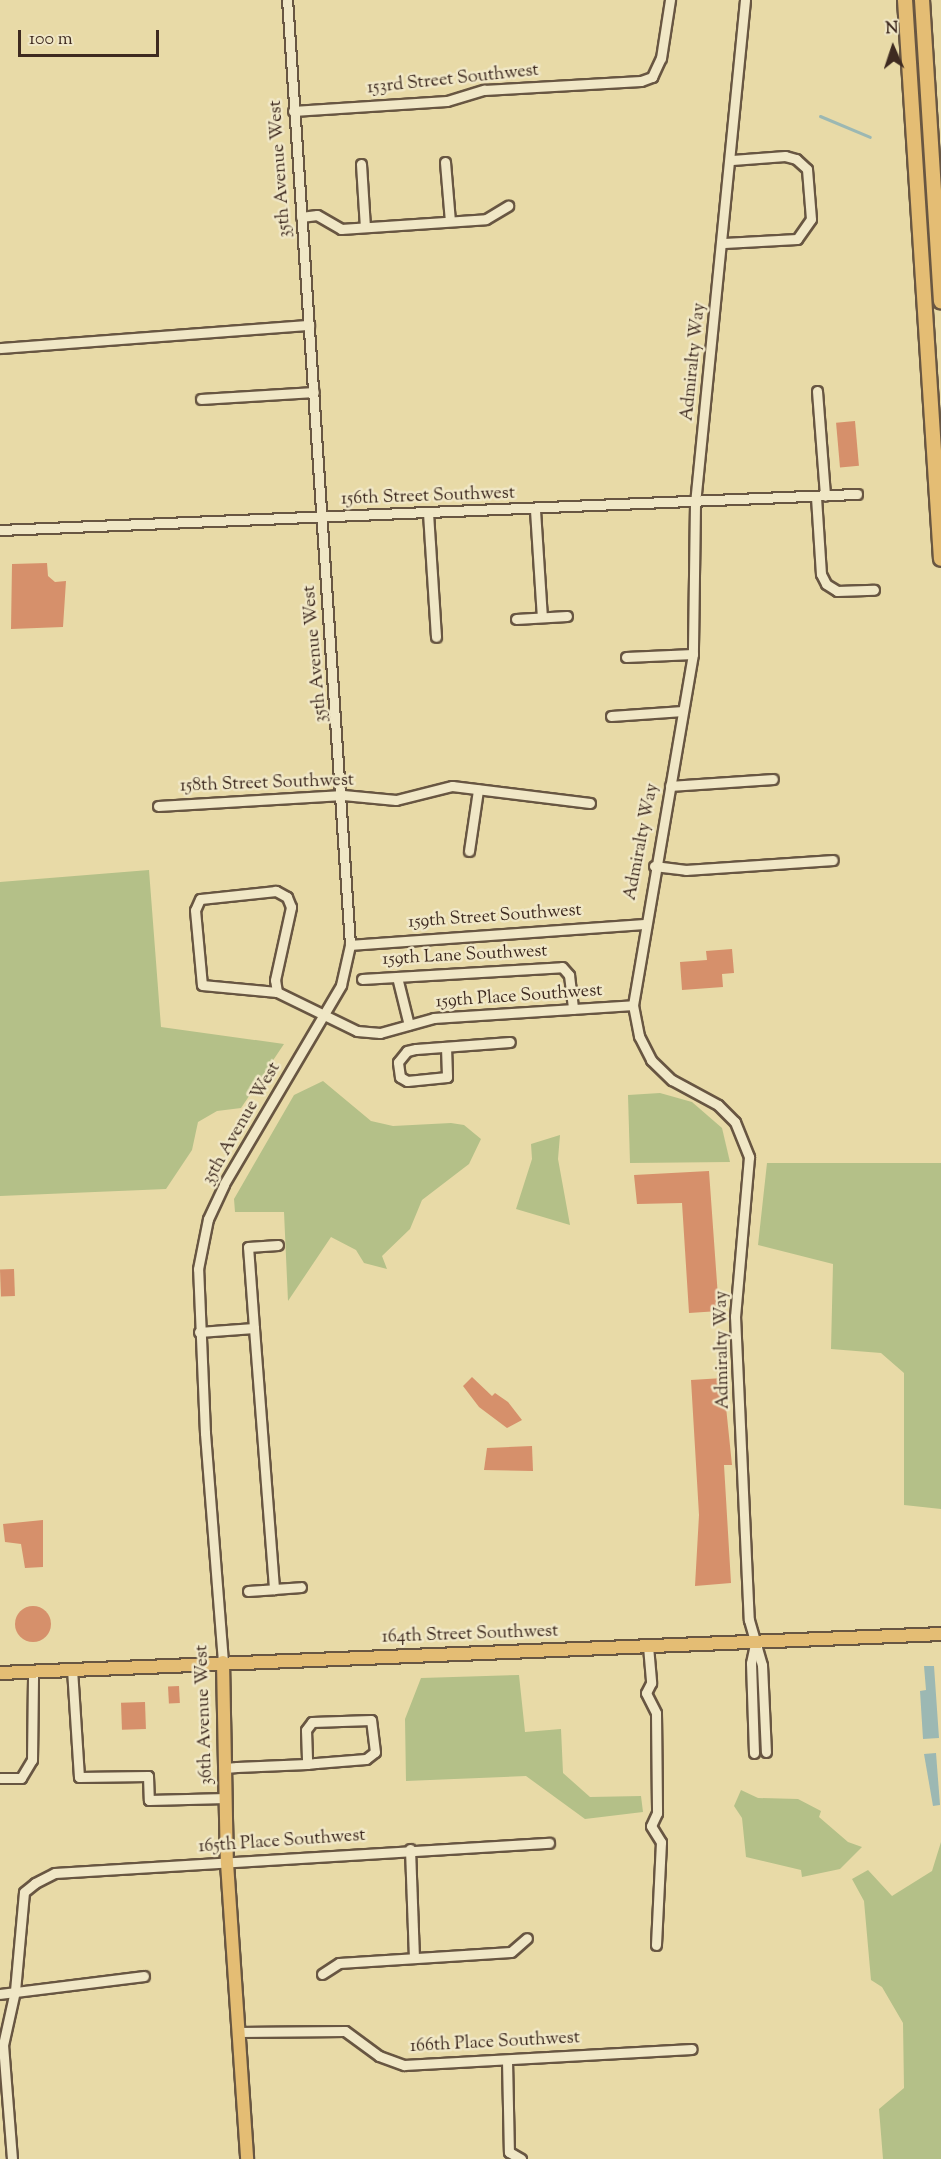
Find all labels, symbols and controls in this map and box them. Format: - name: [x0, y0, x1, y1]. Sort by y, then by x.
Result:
- scale bar: [21, 18, 162, 56]
- north arrow: [863, 18, 923, 78]
- text: N: [885, 18, 899, 41]
- text: 100 m: [29, 27, 73, 53]
- street label: 153rd Street Southwest: [366, 60, 540, 100]
- street label: 35th Avenue West: [265, 100, 297, 238]
- street label: Admiralty Way: [677, 302, 711, 422]
- street label: 156th Street Southwest: [341, 483, 515, 511]
- street label: 35th Avenue West: [299, 584, 333, 724]
- street label: 158th Street Southwest: [180, 770, 354, 798]
- street label: Admiralty Way: [620, 782, 664, 902]
- street label: 159th Street Southwest: [408, 900, 582, 934]
- street label: 159th Lane Southwest: [382, 941, 548, 971]
- street label: 159th Place Southwest: [435, 980, 603, 1014]
- street label: 35th Avenue West: [198, 1059, 286, 1189]
- street label: Admiralty Way: [711, 1291, 735, 1409]
- street label: 164th Street Southwest: [381, 1621, 559, 1649]
- street label: 36th Avenue West: [192, 1644, 218, 1786]
- street label: 165th Place Southwest: [198, 1825, 366, 1859]
- street label: 166th Place Southwest: [410, 2028, 580, 2058]

